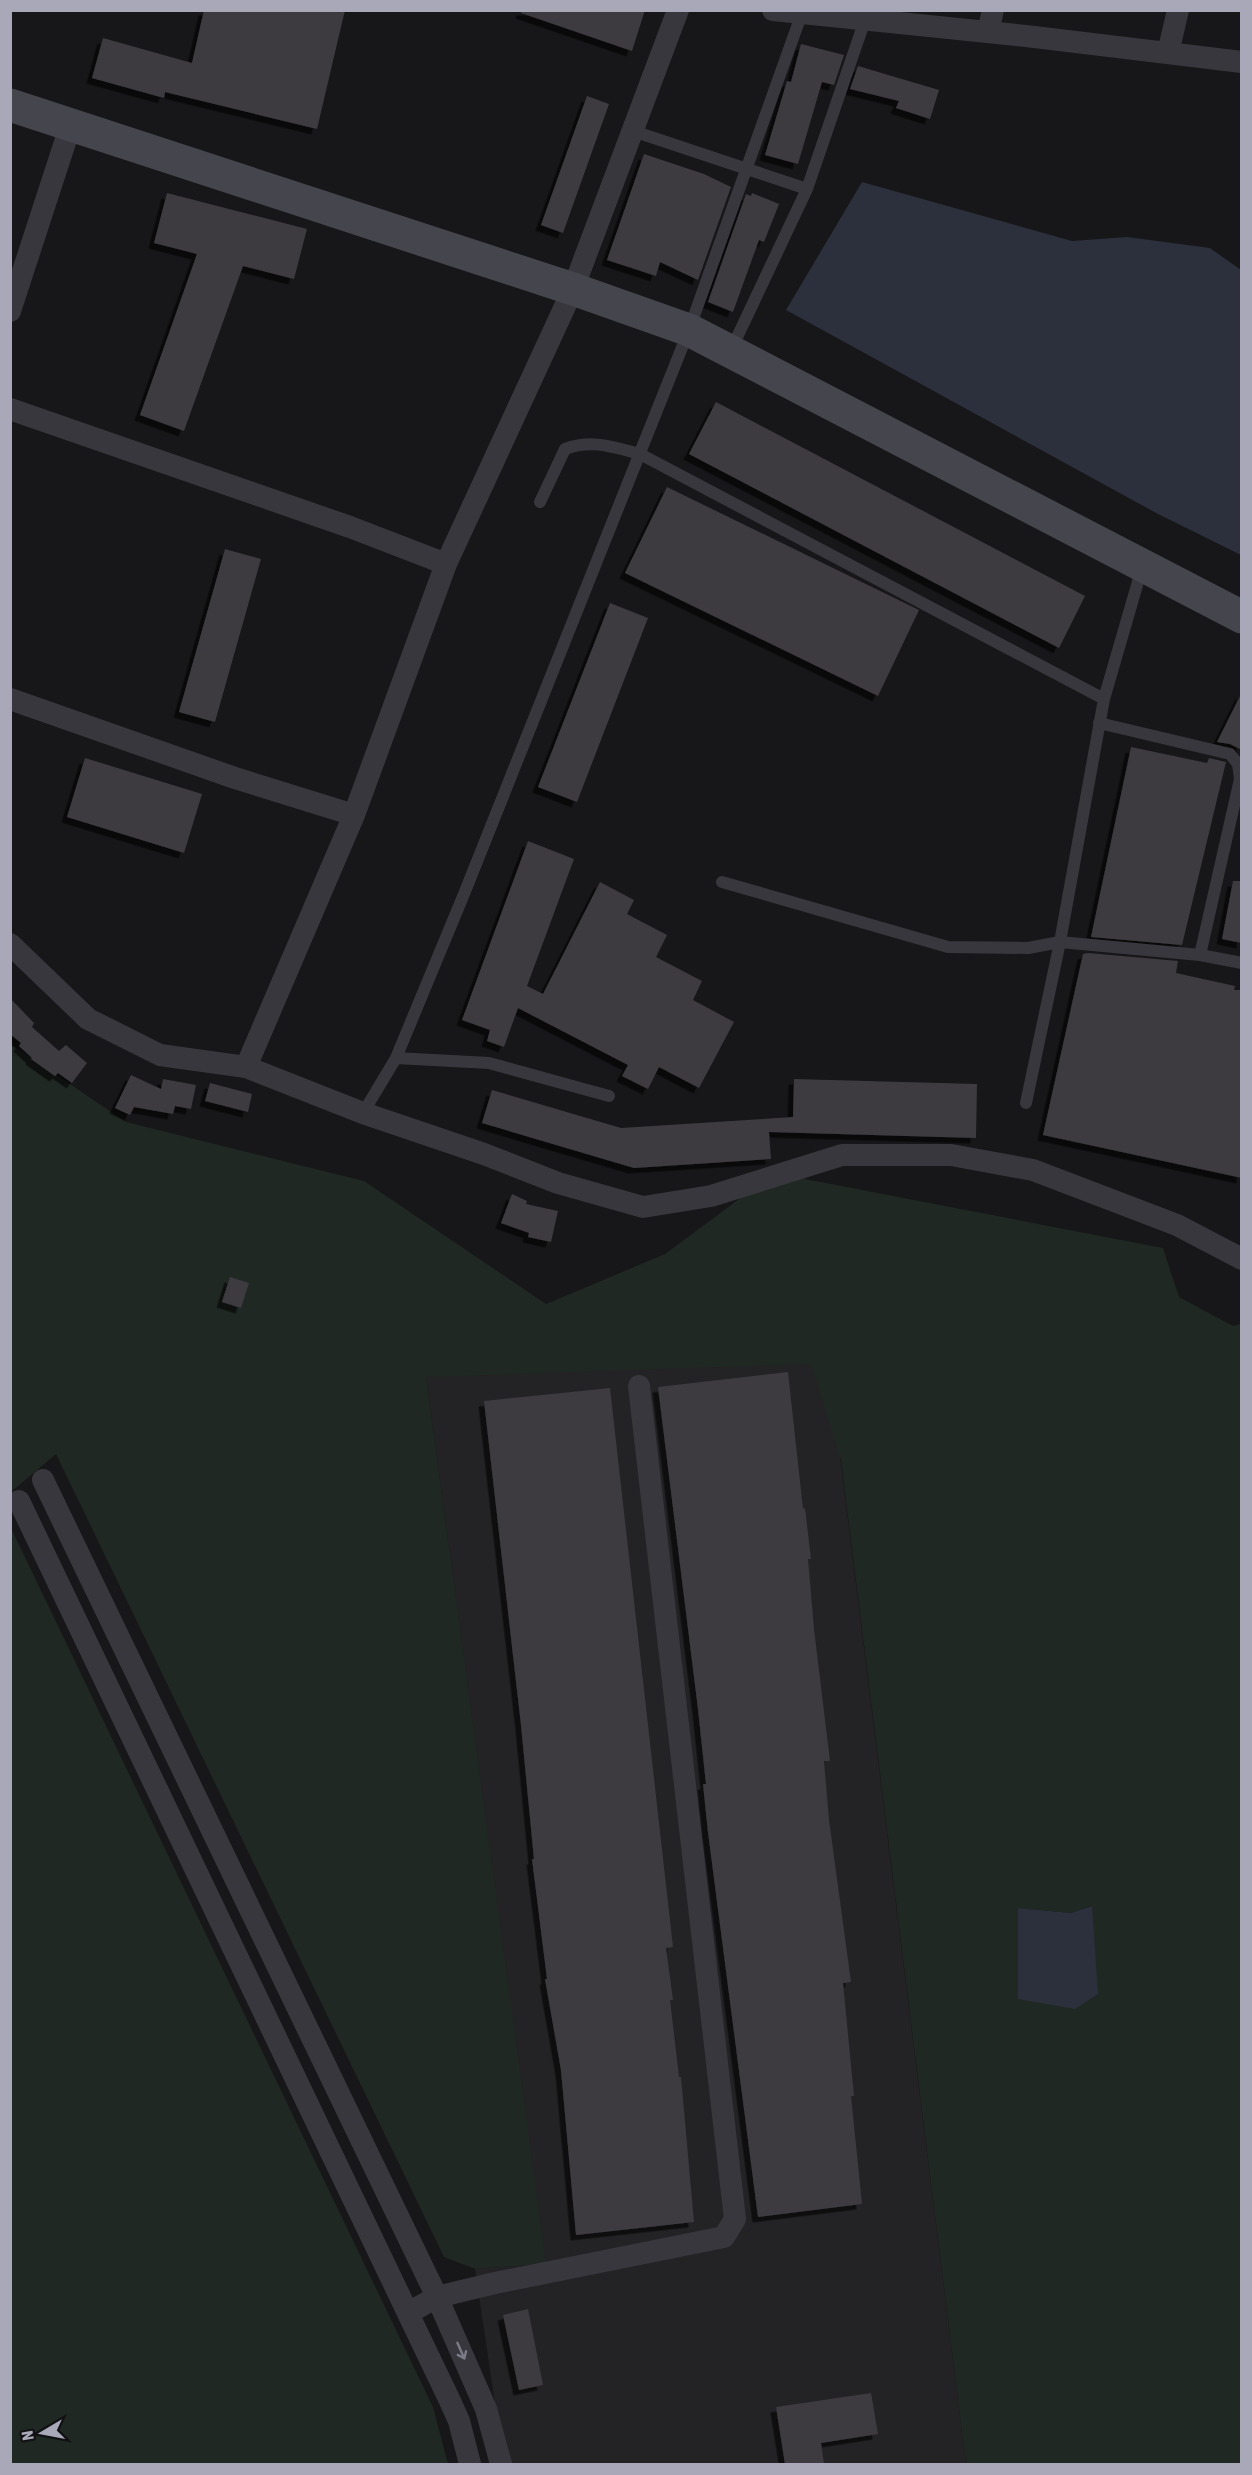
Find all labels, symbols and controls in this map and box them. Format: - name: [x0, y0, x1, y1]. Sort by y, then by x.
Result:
- one-way arrow: [456, 2341, 467, 2360]
- north arrow: [12, 2403, 72, 2463]
- text: N: [18, 2429, 37, 2442]

